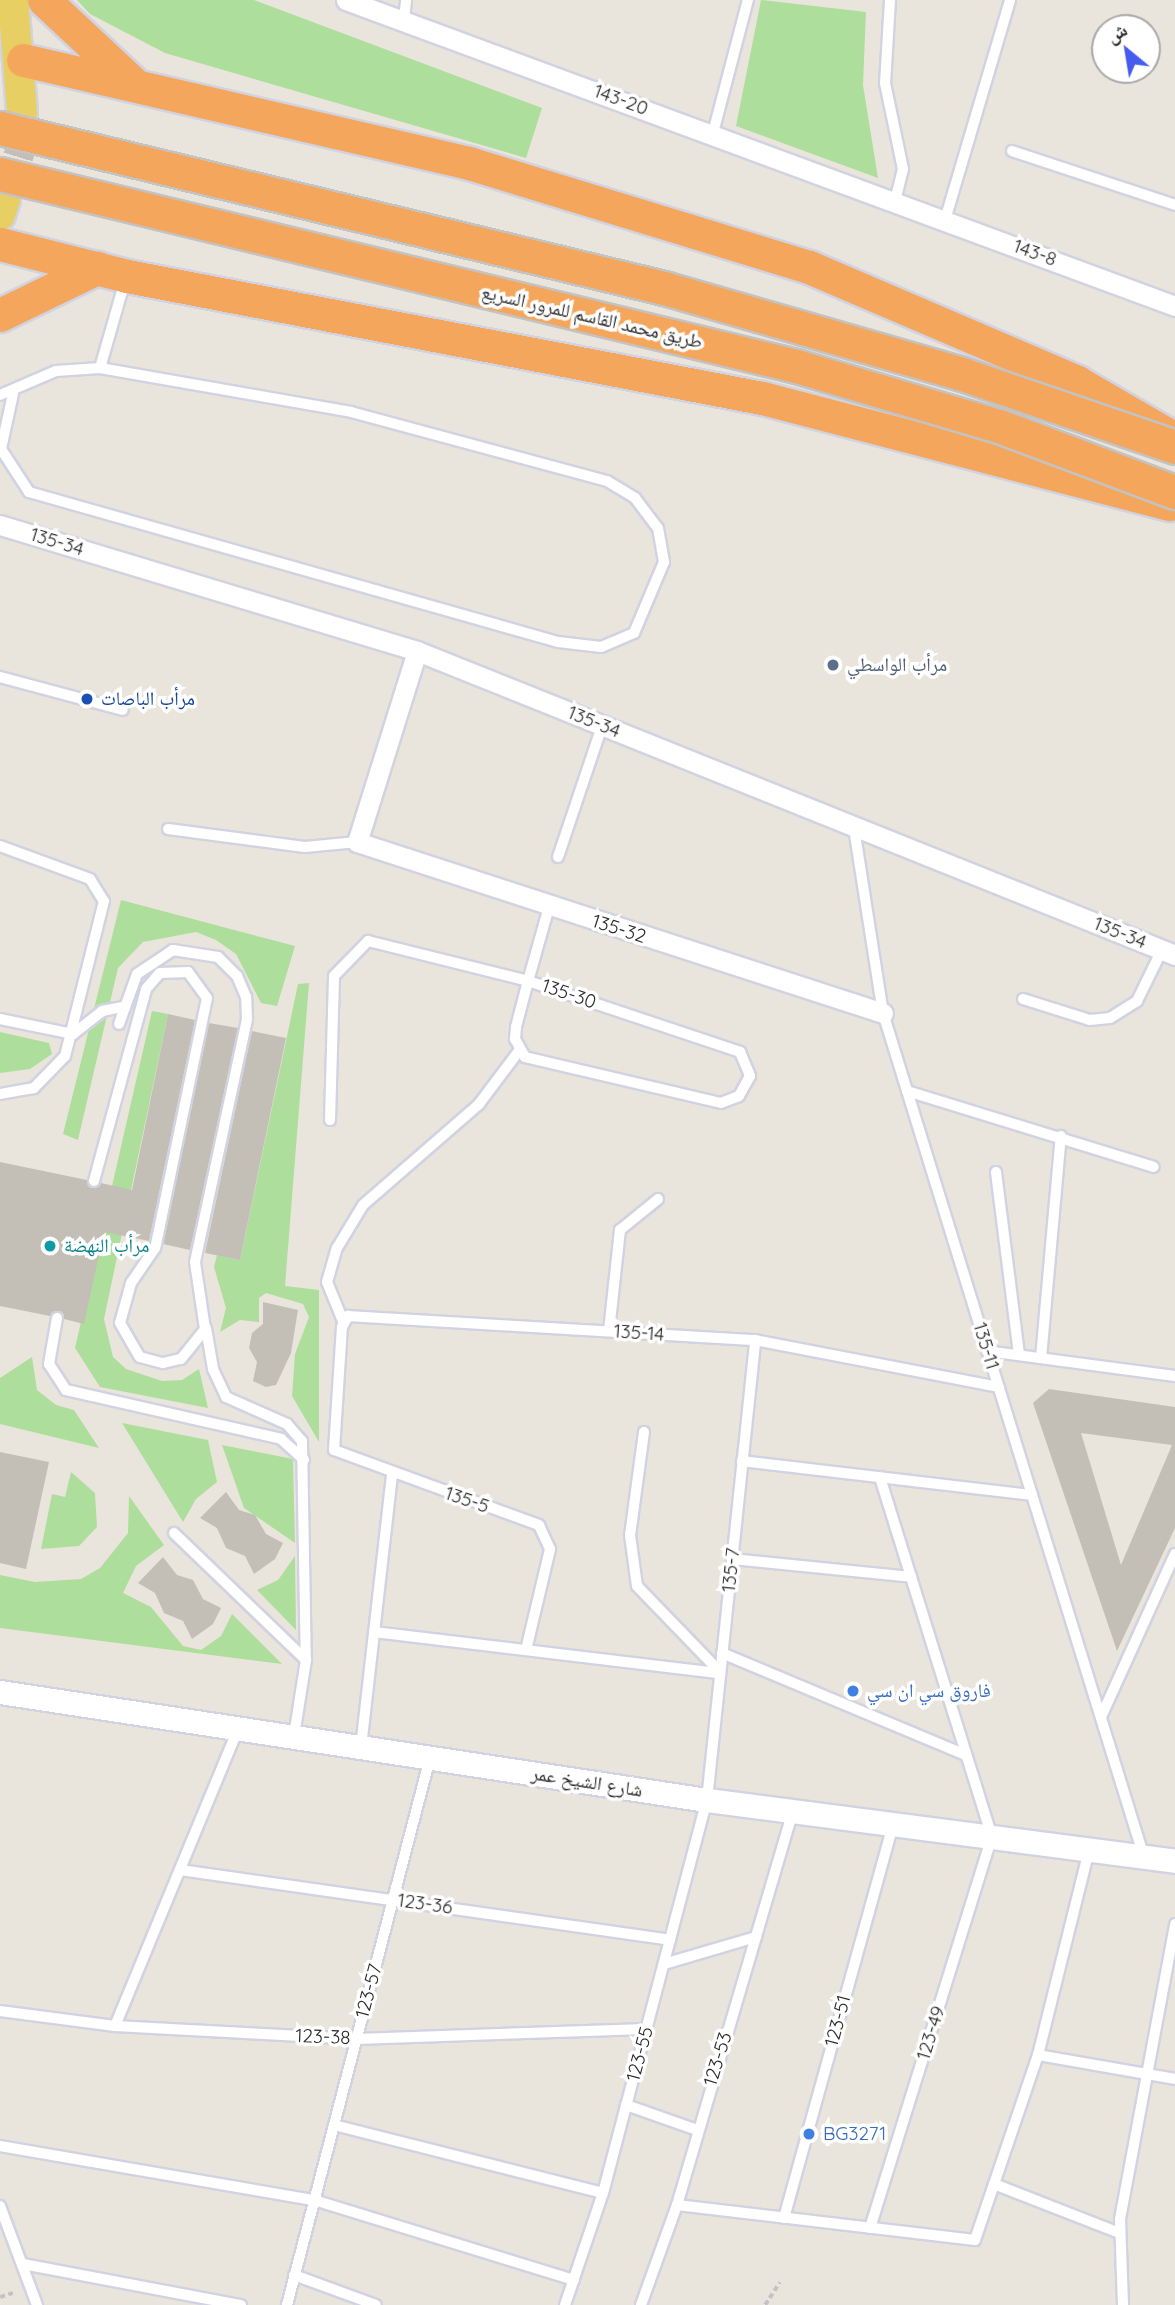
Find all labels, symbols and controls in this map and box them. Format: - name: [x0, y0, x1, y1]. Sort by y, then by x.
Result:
- north arrow: [1091, 14, 1161, 84]
- text: ش: [1102, 17, 1131, 48]
- street label: 143-20: [591, 80, 651, 120]
- street label: 143-8: [1010, 235, 1060, 271]
- street label: طريق محمد القاسم للمرور السريع: [479, 280, 705, 354]
- street label: 135-34: [28, 523, 86, 561]
- place label: مرأب الواسطي: [847, 654, 947, 676]
- marker: مرأب الواسطي: [825, 657, 841, 673]
- place label: مرأب الباصات: [101, 688, 195, 710]
- marker: مرأب الباصات: [79, 691, 95, 707]
- street label: 135-34: [564, 701, 624, 743]
- street label: 135-32: [589, 910, 649, 948]
- street label: 135-34: [1090, 912, 1150, 954]
- street label: 135-30: [539, 974, 599, 1014]
- place label: مرأب النهضة: [64, 1235, 149, 1257]
- marker: مرأب النهضة: [42, 1238, 58, 1254]
- street label: 135-14: [613, 1320, 665, 1346]
- street label: 135-11: [968, 1320, 1004, 1372]
- street label: 135-5: [442, 1482, 492, 1518]
- street label: 135-7: [717, 1547, 745, 1593]
- place label: فاروق سي ان سي: [867, 1680, 991, 1702]
- marker: فاروق سي ان سي: [845, 1683, 861, 1699]
- street label: شارع الشيخ عمر: [530, 1762, 644, 1802]
- street label: 123-36: [396, 1889, 454, 1919]
- street label: 123-57: [351, 1961, 387, 2021]
- street label: 123-51: [820, 1993, 856, 2049]
- street label: 123-49: [912, 2003, 950, 2063]
- street label: 123-55: [622, 2024, 658, 2084]
- street label: 123-38: [295, 2025, 351, 2049]
- street label: 123-53: [699, 2029, 737, 2089]
- place label: BG3271: [823, 2123, 886, 2145]
- marker: BG3271: [801, 2126, 817, 2142]

